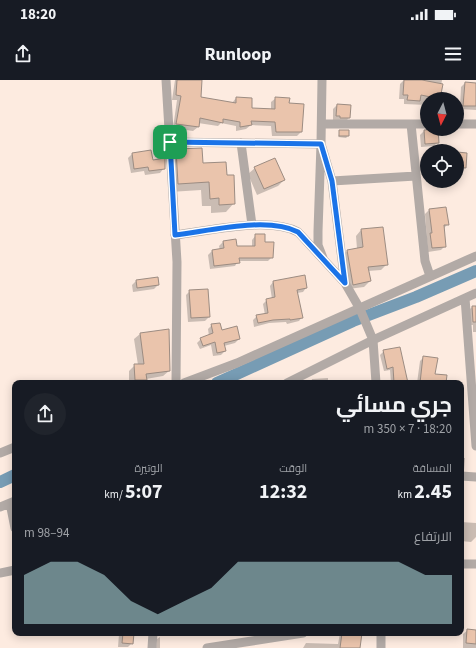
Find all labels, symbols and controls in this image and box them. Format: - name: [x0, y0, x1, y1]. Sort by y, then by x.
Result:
- text: 18:20: [20, 4, 56, 25]
- text: Runloop: [205, 42, 272, 67]
- icon: share: [12, 43, 34, 65]
- icon: menu: [442, 43, 464, 65]
- north arrow: [420, 92, 464, 136]
- map controls: [420, 92, 464, 188]
- pin: [153, 125, 187, 159]
- icon: arrive: [159, 131, 181, 153]
- button: locate: [420, 144, 464, 188]
- text: جري مسائي: [336, 389, 452, 421]
- button: share: [24, 393, 66, 435]
- text: 18:20 · 7 × 350 m: [364, 420, 452, 438]
- text: الوتيرة: [134, 461, 163, 476]
- text: الوقت: [279, 461, 307, 476]
- text: المسافة: [413, 461, 452, 476]
- text: 5:07: [125, 478, 163, 506]
- text: 12:32: [259, 478, 307, 506]
- text: 2.45: [414, 478, 452, 506]
- text: /km: [104, 487, 125, 502]
- text: km: [398, 487, 414, 502]
- text: 94–98 m: [24, 524, 70, 542]
- text: الارتفاع: [414, 528, 452, 546]

